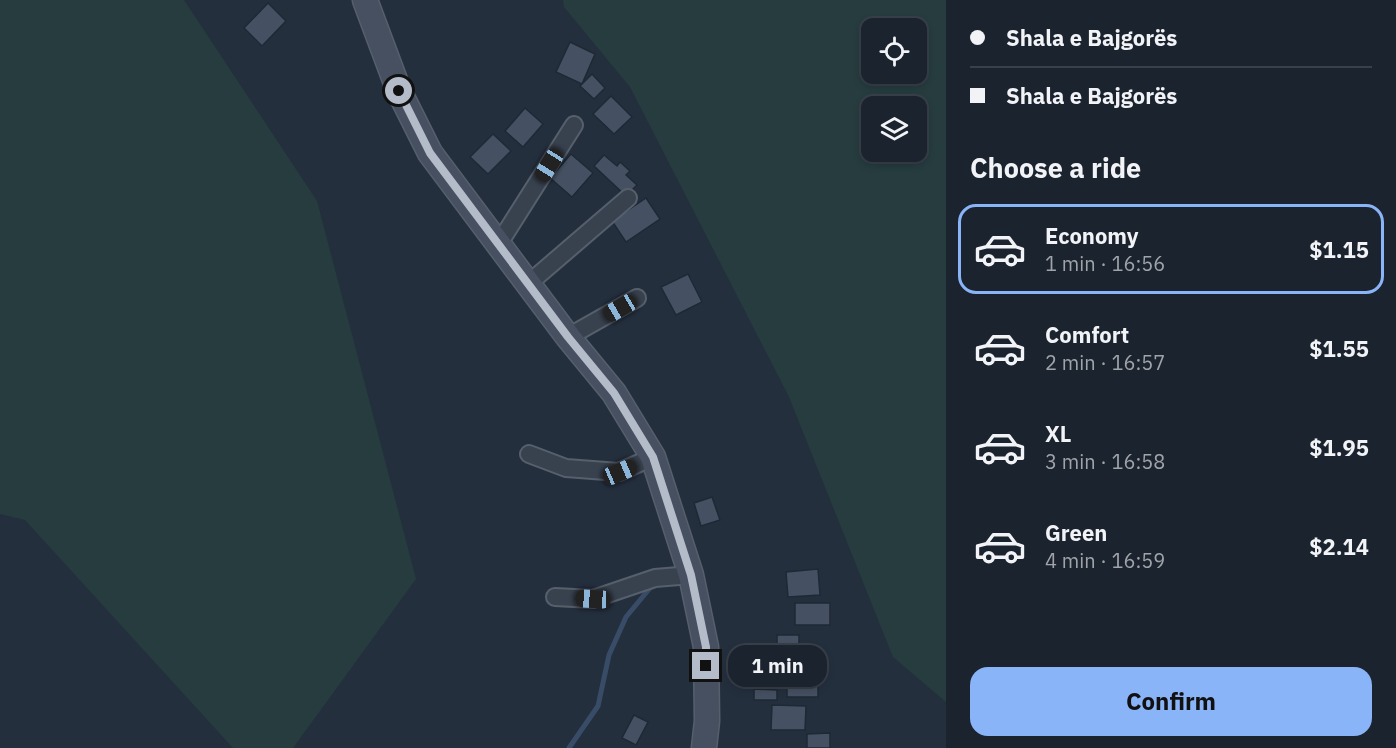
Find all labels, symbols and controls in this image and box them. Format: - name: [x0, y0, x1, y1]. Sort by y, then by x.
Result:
- map controls: [861, 18, 927, 162]
- button: locate: [861, 18, 927, 84]
- text: Shala e Bajgorës: [1006, 23, 1177, 52]
- route start: [385, 77, 412, 104]
- text: Shala e Bajgorës: [1006, 81, 1177, 110]
- button: layers: [861, 96, 927, 162]
- car: [532, 145, 566, 185]
- text: Choose a ride: [970, 150, 1141, 185]
- text: Economy: [1045, 221, 1139, 250]
- icon: car: [973, 222, 1027, 276]
- text: $1.15: [1309, 235, 1369, 264]
- text: 1 min · 16:56: [1045, 250, 1165, 277]
- car: [600, 291, 640, 325]
- text: Comfort: [1045, 320, 1129, 349]
- icon: car: [973, 321, 1027, 375]
- text: $1.55: [1309, 334, 1369, 363]
- text: 2 min · 16:57: [1045, 349, 1165, 376]
- text: XL: [1045, 419, 1071, 448]
- icon: car: [973, 420, 1027, 474]
- text: $1.95: [1309, 433, 1369, 462]
- text: 3 min · 16:58: [1045, 448, 1165, 475]
- car: [600, 457, 640, 487]
- text: Green: [1045, 518, 1107, 547]
- icon: car: [973, 519, 1027, 573]
- text: $2.14: [1309, 532, 1369, 561]
- text: 4 min · 16:59: [1045, 547, 1165, 574]
- car: [575, 589, 611, 609]
- callout: 1 min: [727, 645, 826, 687]
- route end: [692, 652, 719, 679]
- text: 1 min: [751, 652, 804, 679]
- button: Confirm: [970, 667, 1372, 736]

